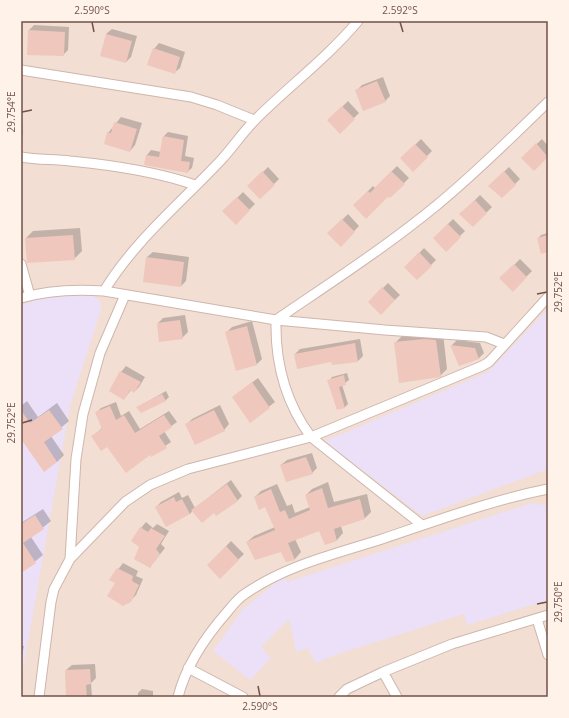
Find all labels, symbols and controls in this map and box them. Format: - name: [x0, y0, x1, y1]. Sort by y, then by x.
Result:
- text: 2.590°S: [74, 3, 110, 17]
- text: 2.592°S: [382, 3, 418, 17]
- text: 29.754°E: [4, 91, 18, 133]
- text: 29.752°E: [551, 271, 565, 313]
- text: 29.752°E: [4, 402, 18, 444]
- text: 29.750°E: [551, 581, 565, 623]
- text: 2.590°S: [242, 699, 278, 713]

